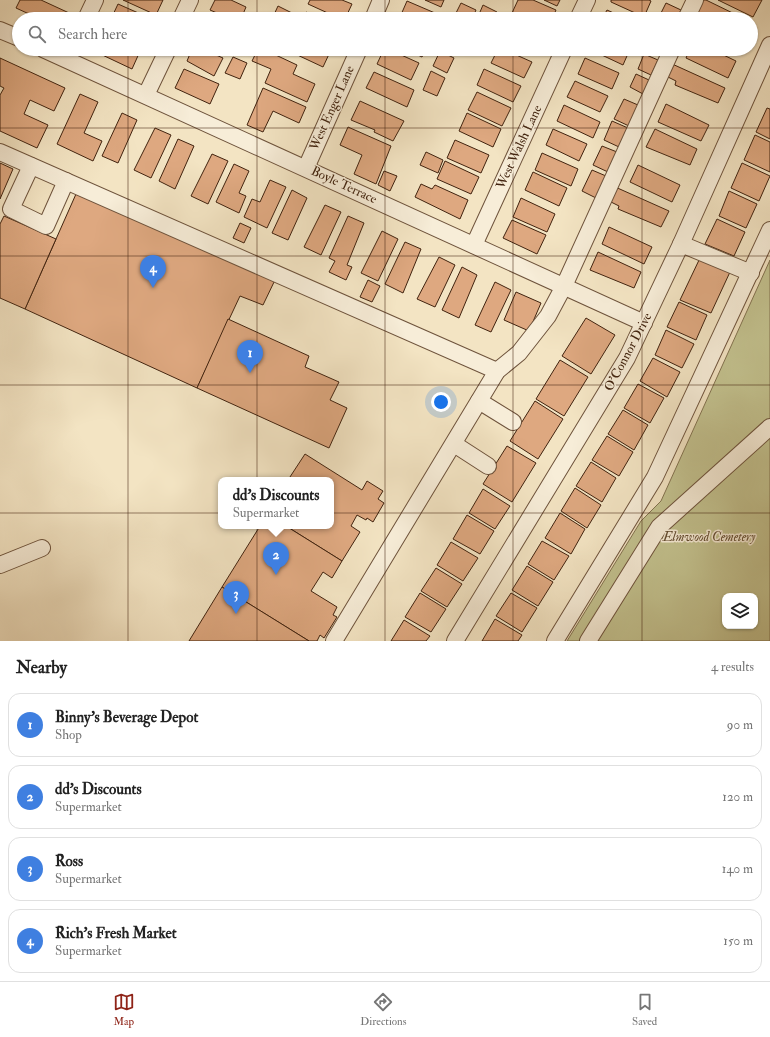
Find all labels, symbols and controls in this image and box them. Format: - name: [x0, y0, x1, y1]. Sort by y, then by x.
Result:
- search box: [12, 12, 758, 56]
- icon: search: [26, 23, 48, 45]
- text: Search here: [58, 25, 127, 44]
- street label: West Enger Lane: [306, 63, 358, 154]
- street label: West Walsh Lane: [492, 102, 546, 192]
- street label: Boyle Terrace: [308, 163, 380, 208]
- pin: 4: [140, 255, 166, 288]
- street label: O'Connor Drive: [601, 310, 656, 394]
- pin: 1: [237, 340, 263, 373]
- your location: [431, 392, 451, 412]
- popup: [218, 477, 334, 529]
- text: dd's Discounts: [233, 486, 319, 505]
- text: Supermarket: [233, 505, 299, 521]
- park label: Elmwood Cemetery: [662, 529, 756, 545]
- pin: 2: [263, 542, 289, 575]
- pin: 3: [223, 581, 249, 614]
- map controls: [722, 593, 758, 629]
- button: layers: [722, 593, 758, 629]
- text: Nearby: [16, 657, 67, 678]
- text: 4 results: [711, 659, 754, 675]
- text: Binny's Beverage Depot: [55, 708, 198, 727]
- text: 1: [28, 717, 32, 733]
- text: 90 m: [727, 717, 753, 733]
- text: Shop: [55, 727, 82, 743]
- text: dd's Discounts: [55, 780, 142, 799]
- text: 2: [27, 789, 33, 805]
- text: 120 m: [722, 789, 753, 805]
- text: Supermarket: [55, 799, 122, 815]
- text: Ross: [55, 852, 83, 871]
- text: 3: [28, 861, 33, 877]
- text: 140 m: [722, 861, 753, 877]
- text: Supermarket: [55, 871, 122, 887]
- text: Rich's Fresh Market: [55, 924, 177, 943]
- text: 4: [26, 933, 34, 949]
- text: 150 m: [723, 933, 753, 949]
- text: Supermarket: [55, 943, 122, 959]
- tab: Map: [113, 991, 135, 1028]
- tab: Directions: [360, 991, 407, 1028]
- tab: Saved: [632, 991, 657, 1028]

